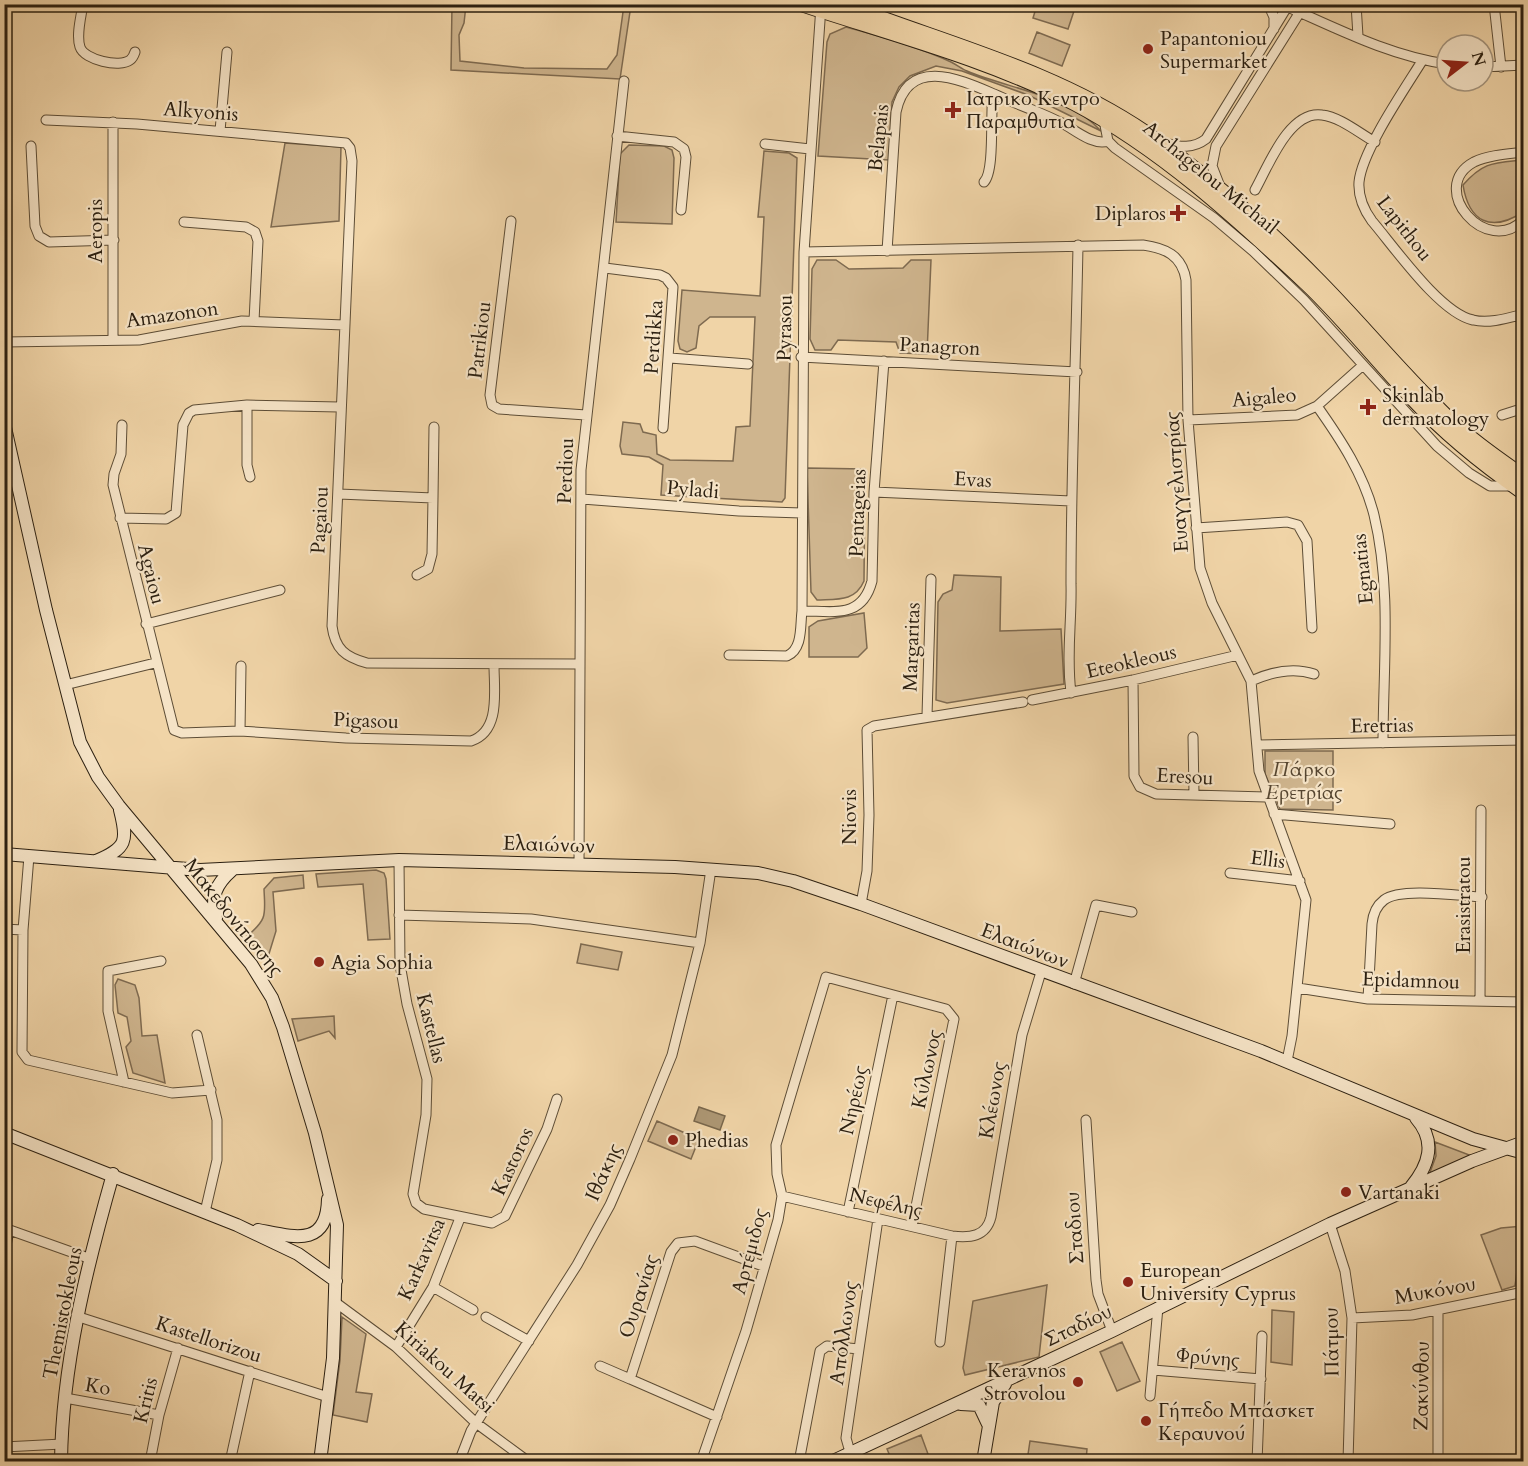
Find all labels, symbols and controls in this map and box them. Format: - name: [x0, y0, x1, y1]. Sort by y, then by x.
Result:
- place label: Papantoniou Supermarket: [1160, 25, 1268, 75]
- north arrow: [1435, 33, 1495, 93]
- marker: Papantoniou Supermarket: [1141, 42, 1155, 56]
- text: N: [1466, 49, 1491, 69]
- place label: Ιατρικο Κεντρο Παραμθυτια: [966, 85, 1100, 135]
- street label: Alkyonis: [163, 95, 239, 128]
- marker: Ιατρικο Κεντρο Παραμθυτια: [944, 101, 962, 119]
- street label: Belapais: [862, 103, 895, 173]
- street label: Archagelou Michail: [1137, 114, 1284, 240]
- street label: Lapithou: [1371, 190, 1439, 267]
- street label: Aeropis: [82, 199, 109, 263]
- place label: Diplaros: [1095, 200, 1166, 227]
- marker: Diplaros: [1171, 206, 1185, 220]
- street label: Pyrasou: [770, 294, 799, 362]
- street label: Amazonon: [124, 295, 221, 334]
- street label: Perdikka: [637, 299, 670, 375]
- street label: Patrikiou: [461, 300, 498, 380]
- street label: Panagron: [899, 331, 982, 362]
- street label: Aigaleo: [1231, 381, 1298, 414]
- place label: Skinlab dermatology: [1382, 382, 1490, 432]
- marker: Skinlab dermatology: [1359, 398, 1377, 416]
- street label: Ευαγγελιστρίας: [1158, 410, 1195, 554]
- street label: Perdiou: [551, 437, 580, 505]
- street label: Evas: [953, 465, 993, 494]
- street label: Pentageias: [842, 468, 873, 558]
- street label: Pyladi: [666, 474, 721, 505]
- street label: Pagaiou: [304, 485, 335, 555]
- street label: Egnatias: [1345, 532, 1380, 606]
- street label: Agaiou: [131, 541, 172, 607]
- street label: Margaritas: [896, 602, 927, 692]
- street label: Eteokleous: [1083, 638, 1179, 685]
- street label: Pigasou: [333, 706, 399, 735]
- street label: Eretrias: [1350, 711, 1414, 740]
- park label: Πάρκο Ερετρίας: [1265, 756, 1343, 806]
- street label: Eresou: [1156, 762, 1214, 791]
- street label: Niovis: [836, 789, 863, 845]
- street label: Ελαιώνων: [503, 829, 596, 860]
- street label: Ellis: [1249, 844, 1287, 875]
- street label: Μακεδονίτισσης: [178, 853, 290, 982]
- street label: Erasistratou: [1450, 856, 1477, 954]
- street label: Ελαιώνων: [977, 916, 1073, 975]
- place label: Agia Sophia: [331, 949, 433, 976]
- marker: Agia Sophia: [312, 955, 326, 969]
- street label: Epidamnou: [1362, 965, 1460, 996]
- street label: Kastellas: [410, 990, 453, 1066]
- street label: Κύλωνος: [905, 1026, 948, 1111]
- street label: Κλέωνος: [972, 1059, 1013, 1141]
- street label: Νηρέως: [833, 1063, 874, 1137]
- street label: Kastoros: [485, 1123, 540, 1200]
- place label: Phedias: [685, 1127, 749, 1154]
- marker: Phedias: [666, 1133, 680, 1147]
- street label: Ιθάκης: [579, 1139, 628, 1205]
- place label: Vartanaki: [1358, 1179, 1440, 1206]
- street label: Νεφέλης: [847, 1181, 926, 1224]
- marker: Vartanaki: [1339, 1185, 1353, 1199]
- street label: Σταδιου: [1059, 1191, 1090, 1265]
- street label: Αρτέμιδος: [725, 1205, 774, 1297]
- street label: Karkavitsa: [391, 1213, 452, 1305]
- street label: Themistokleous: [36, 1245, 89, 1382]
- street label: Ουρανίας: [612, 1250, 665, 1342]
- place label: European University Cyprus: [1140, 1257, 1296, 1307]
- street label: Μυκόνου: [1392, 1270, 1478, 1311]
- marker: European University Cyprus: [1121, 1275, 1135, 1289]
- street label: Απόλλωνος: [823, 1279, 864, 1387]
- street label: Σταδίου: [1040, 1298, 1116, 1353]
- street label: Πάτμου: [1317, 1307, 1346, 1377]
- street label: Kastellorizou: [152, 1310, 265, 1369]
- street label: Kiriakou Matsi: [389, 1315, 501, 1420]
- street label: Φρύνης: [1175, 1341, 1241, 1374]
- street label: Ζακύνθου: [1407, 1341, 1436, 1431]
- place label: Keravnos Strovolou: [984, 1357, 1066, 1407]
- street label: Ko: [83, 1371, 113, 1402]
- street label: Kritis: [127, 1374, 164, 1426]
- marker: Keravnos Strovolou: [1071, 1375, 1085, 1389]
- place label: Γήπεδο Μπάσκετ Κεραυνού: [1158, 1397, 1315, 1447]
- marker: Γήπεδο Μπάσκετ Κεραυνού: [1139, 1414, 1153, 1428]

